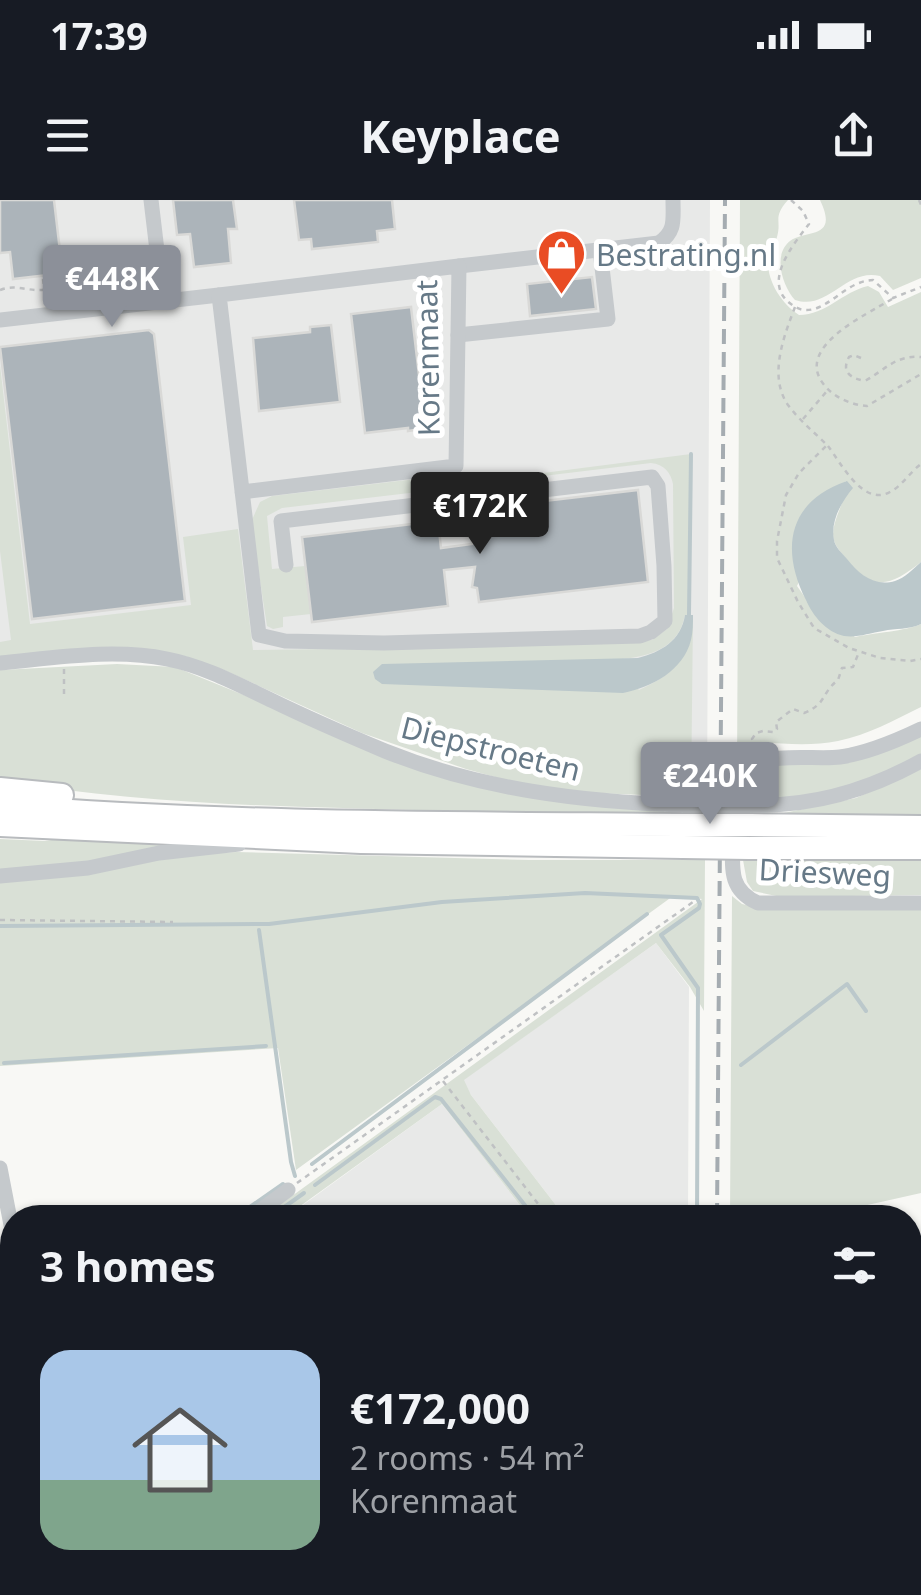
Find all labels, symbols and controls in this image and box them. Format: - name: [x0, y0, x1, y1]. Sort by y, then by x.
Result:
- text: 17:39: [50, 9, 148, 61]
- text: Keyplace: [360, 105, 561, 166]
- icon: menu: [40, 108, 95, 163]
- icon: share: [826, 108, 881, 163]
- shop icon: Bestrating.nl: [535, 228, 587, 296]
- place label: Bestrating.nl: [596, 234, 776, 275]
- pin: €448K: [42, 245, 182, 330]
- text: €448K: [65, 256, 159, 299]
- street label: Korenmaat: [405, 279, 449, 437]
- pin: €172K: [410, 472, 550, 557]
- text: €172K: [433, 483, 527, 526]
- street label: Diepstroeten: [397, 706, 585, 790]
- pin: €240K: [640, 742, 780, 827]
- text: €240K: [663, 753, 757, 796]
- street label: Driesweg: [758, 848, 892, 896]
- text: 3 homes: [40, 1237, 216, 1294]
- icon: filters: [827, 1238, 882, 1293]
- text: €172,000: [350, 1379, 530, 1436]
- icon: home: [120, 1390, 240, 1510]
- text: 2 rooms · 54 m²: [350, 1436, 584, 1479]
- text: Korenmaat: [350, 1479, 517, 1522]

